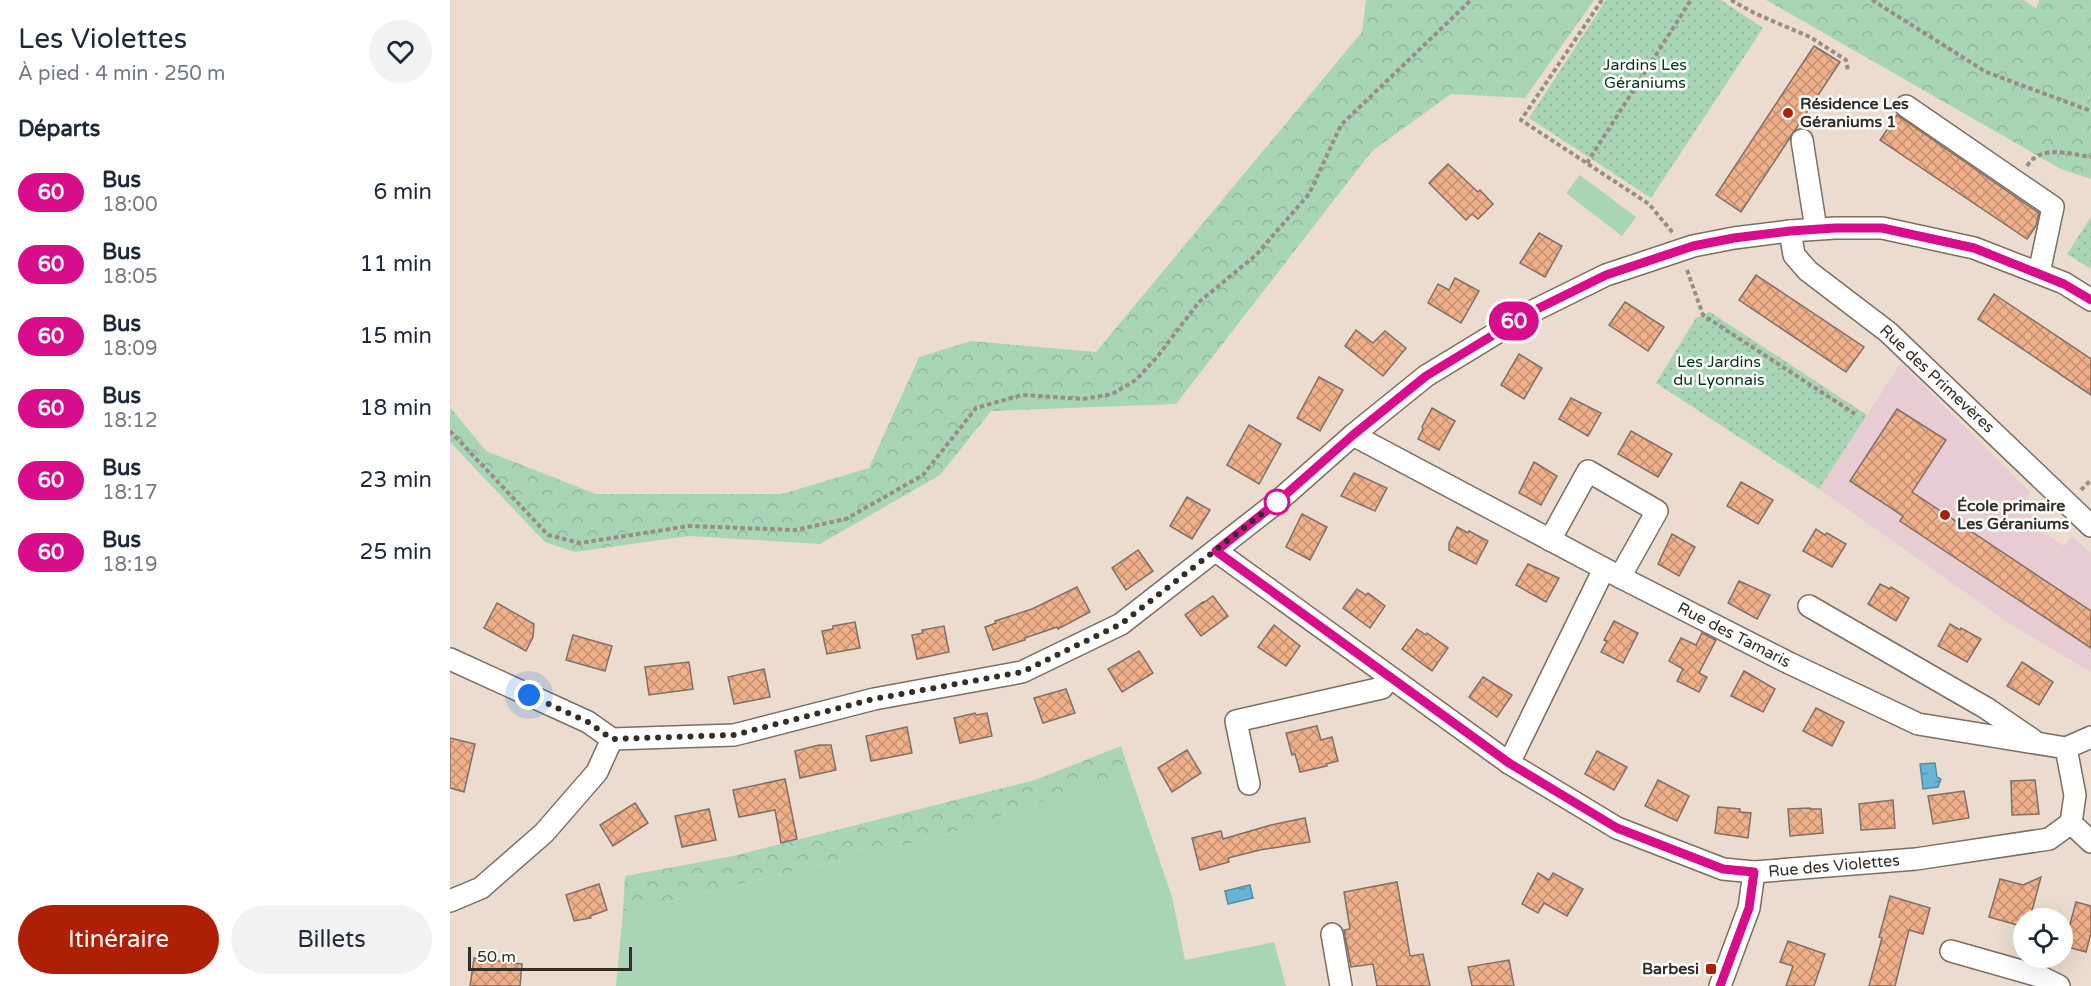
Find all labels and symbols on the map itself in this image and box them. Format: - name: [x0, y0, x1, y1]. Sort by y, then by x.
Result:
- park label: Jardins Les Géraniums: [1603, 55, 1687, 93]
- place label: Résidence Les Géraniums 1: [1800, 94, 1909, 132]
- marker: Résidence Les Géraniums 1: [1781, 106, 1795, 120]
- line badge: 60: [1487, 302, 1541, 340]
- street label: Rue des Primevères: [1875, 321, 1999, 437]
- park label: Les Jardins du Lyonnais: [1673, 352, 1765, 390]
- unlabelled marker: [1264, 489, 1290, 515]
- place label: École primaire Les Géraniums: [1957, 496, 2070, 534]
- marker: École primaire Les Géraniums: [1938, 508, 1952, 522]
- street label: Rue des Tamaris: [1674, 598, 1794, 672]
- your location: [514, 680, 544, 710]
- street label: Rue des Violettes: [1767, 850, 1901, 882]
- scale bar: [468, 944, 632, 972]
- place label: Barbesi: [1642, 959, 1699, 979]
- marker: Barbesi: [1704, 962, 1718, 976]

